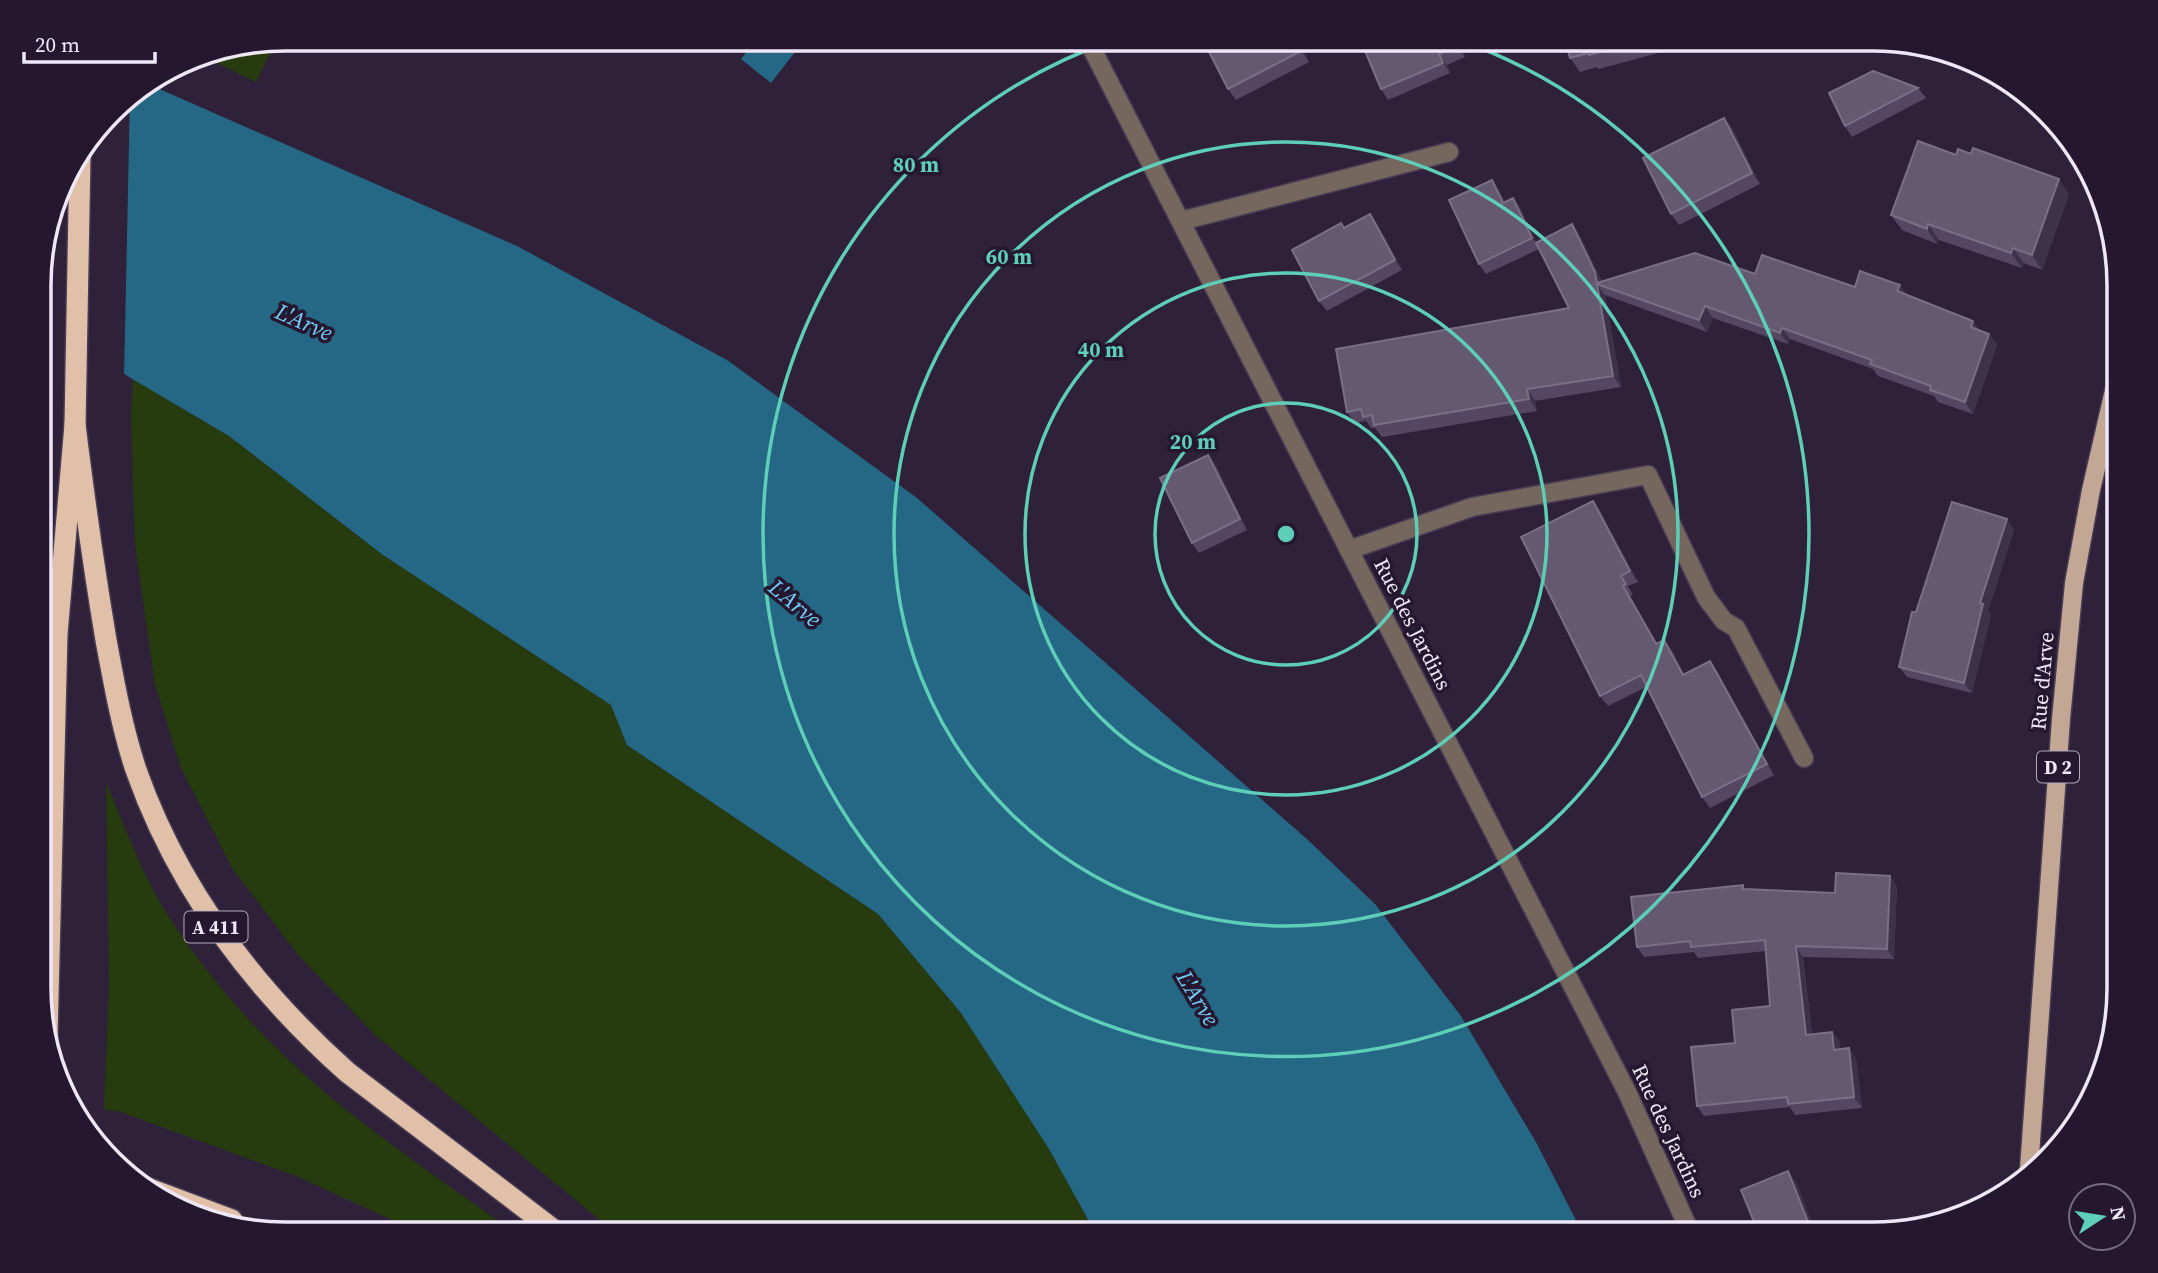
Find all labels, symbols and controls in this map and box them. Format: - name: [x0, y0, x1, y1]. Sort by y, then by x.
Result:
- scale bar: [24, 21, 156, 65]
- text: 20 m: [35, 30, 80, 59]
- text: 80 m: [893, 150, 939, 179]
- text: 60 m: [986, 242, 1032, 271]
- water label: L'Arve: [269, 295, 338, 349]
- text: 40 m: [1078, 335, 1124, 364]
- text: 20 m: [1170, 427, 1216, 456]
- centre of rings: [1274, 522, 1298, 546]
- street label: Rue des Jardins: [1367, 553, 1459, 695]
- water label: L'Arve: [761, 571, 829, 635]
- street label: Rue d'Arve: [2023, 631, 2061, 731]
- road number: D 2: [2037, 752, 2079, 782]
- road number: A 411: [184, 911, 248, 942]
- water label: L'Arve: [1168, 963, 1227, 1032]
- street label: Rue des Jardins: [1625, 1059, 1713, 1203]
- north arrow: [2067, 1182, 2137, 1252]
- text: N: [2104, 1204, 2133, 1223]

